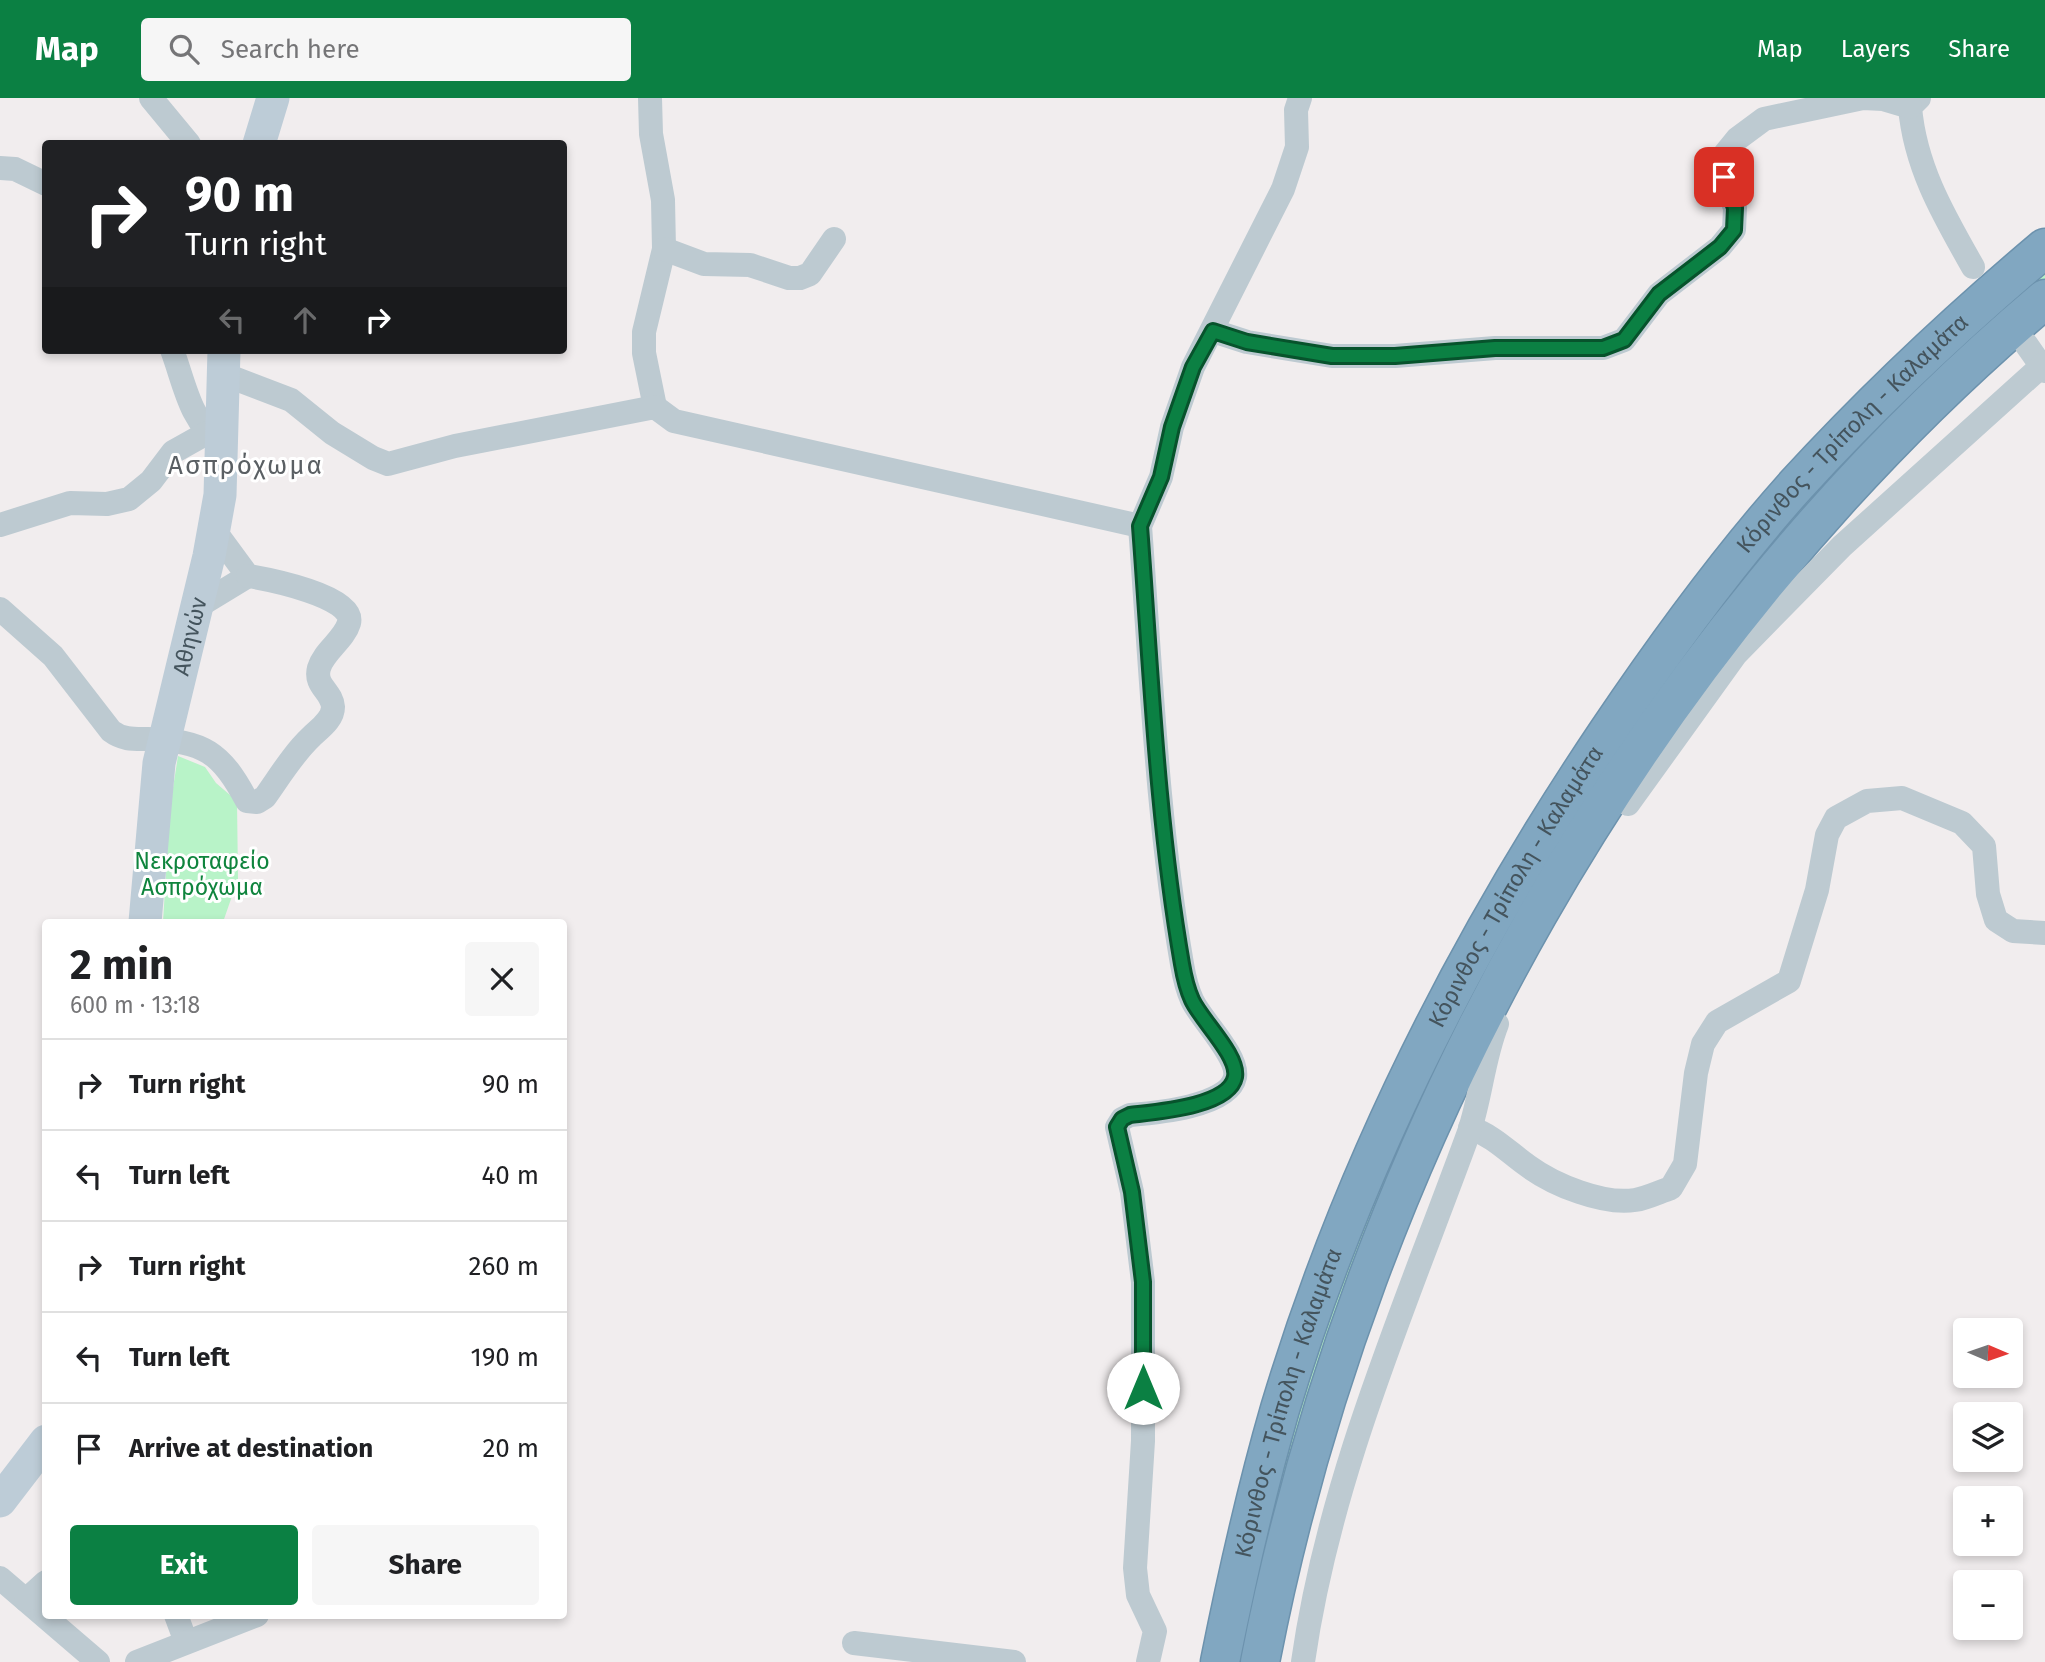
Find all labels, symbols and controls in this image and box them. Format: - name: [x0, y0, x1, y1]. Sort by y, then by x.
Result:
- search box: [141, 18, 631, 81]
- text: Map: [35, 29, 99, 69]
- icon: search: [165, 30, 203, 68]
- text: Search here: [221, 34, 360, 65]
- text: Map: [1757, 35, 1803, 63]
- text: Layers: [1841, 35, 1910, 63]
- text: Share: [1948, 35, 2010, 63]
- pin: [1694, 147, 1754, 207]
- icon: arrive: [1705, 158, 1743, 196]
- text: 90 m: [185, 165, 294, 224]
- icon: right: [70, 168, 161, 259]
- text: Turn right: [185, 225, 327, 263]
- icon: left: [213, 301, 251, 339]
- icon: ahead: [286, 301, 324, 339]
- icon: right: [359, 301, 397, 339]
- street label: Κόρινθος - Τρίπολη - Καλαμάτα: [1730, 308, 1974, 558]
- district label: Ασπρόχωμα: [168, 450, 324, 481]
- street label: Αθηνών: [167, 594, 213, 678]
- street label: Κόρινθος - Τρίπολη - Καλαμάτα: [1422, 740, 1609, 1032]
- park label: Νεκροταφείο Ασπρόχωμα: [134, 847, 270, 901]
- text: 2 min: [70, 940, 173, 990]
- button: close: [465, 942, 539, 1016]
- text: 600 m · 13:18: [70, 991, 200, 1019]
- icon: right: [70, 1066, 108, 1104]
- text: Turn right: [129, 1069, 246, 1100]
- text: 90 m: [482, 1069, 539, 1100]
- icon: left: [70, 1157, 108, 1195]
- text: Turn left: [129, 1160, 230, 1191]
- text: 40 m: [481, 1160, 539, 1191]
- street label: Κόρινθος - Τρίπολη - Καλαμάτα: [1229, 1244, 1348, 1560]
- icon: right: [70, 1248, 108, 1286]
- text: Turn right: [129, 1251, 246, 1282]
- text: 260 m: [469, 1251, 539, 1282]
- north arrow: [1953, 1318, 2023, 1388]
- map controls: [1953, 1318, 2023, 1640]
- icon: left: [70, 1339, 108, 1377]
- text: Turn left: [129, 1342, 230, 1373]
- text: 190 m: [470, 1342, 539, 1373]
- position arrow: [1106, 1351, 1180, 1425]
- button: layers: [1953, 1402, 2023, 1472]
- icon: arrive: [70, 1430, 108, 1468]
- text: Arrive at destination: [129, 1433, 373, 1464]
- text: 20 m: [482, 1433, 539, 1464]
- button: +: [1953, 1486, 2023, 1556]
- button: Exit: [70, 1525, 298, 1605]
- button: Share: [312, 1525, 539, 1605]
- button: −: [1953, 1570, 2023, 1640]

